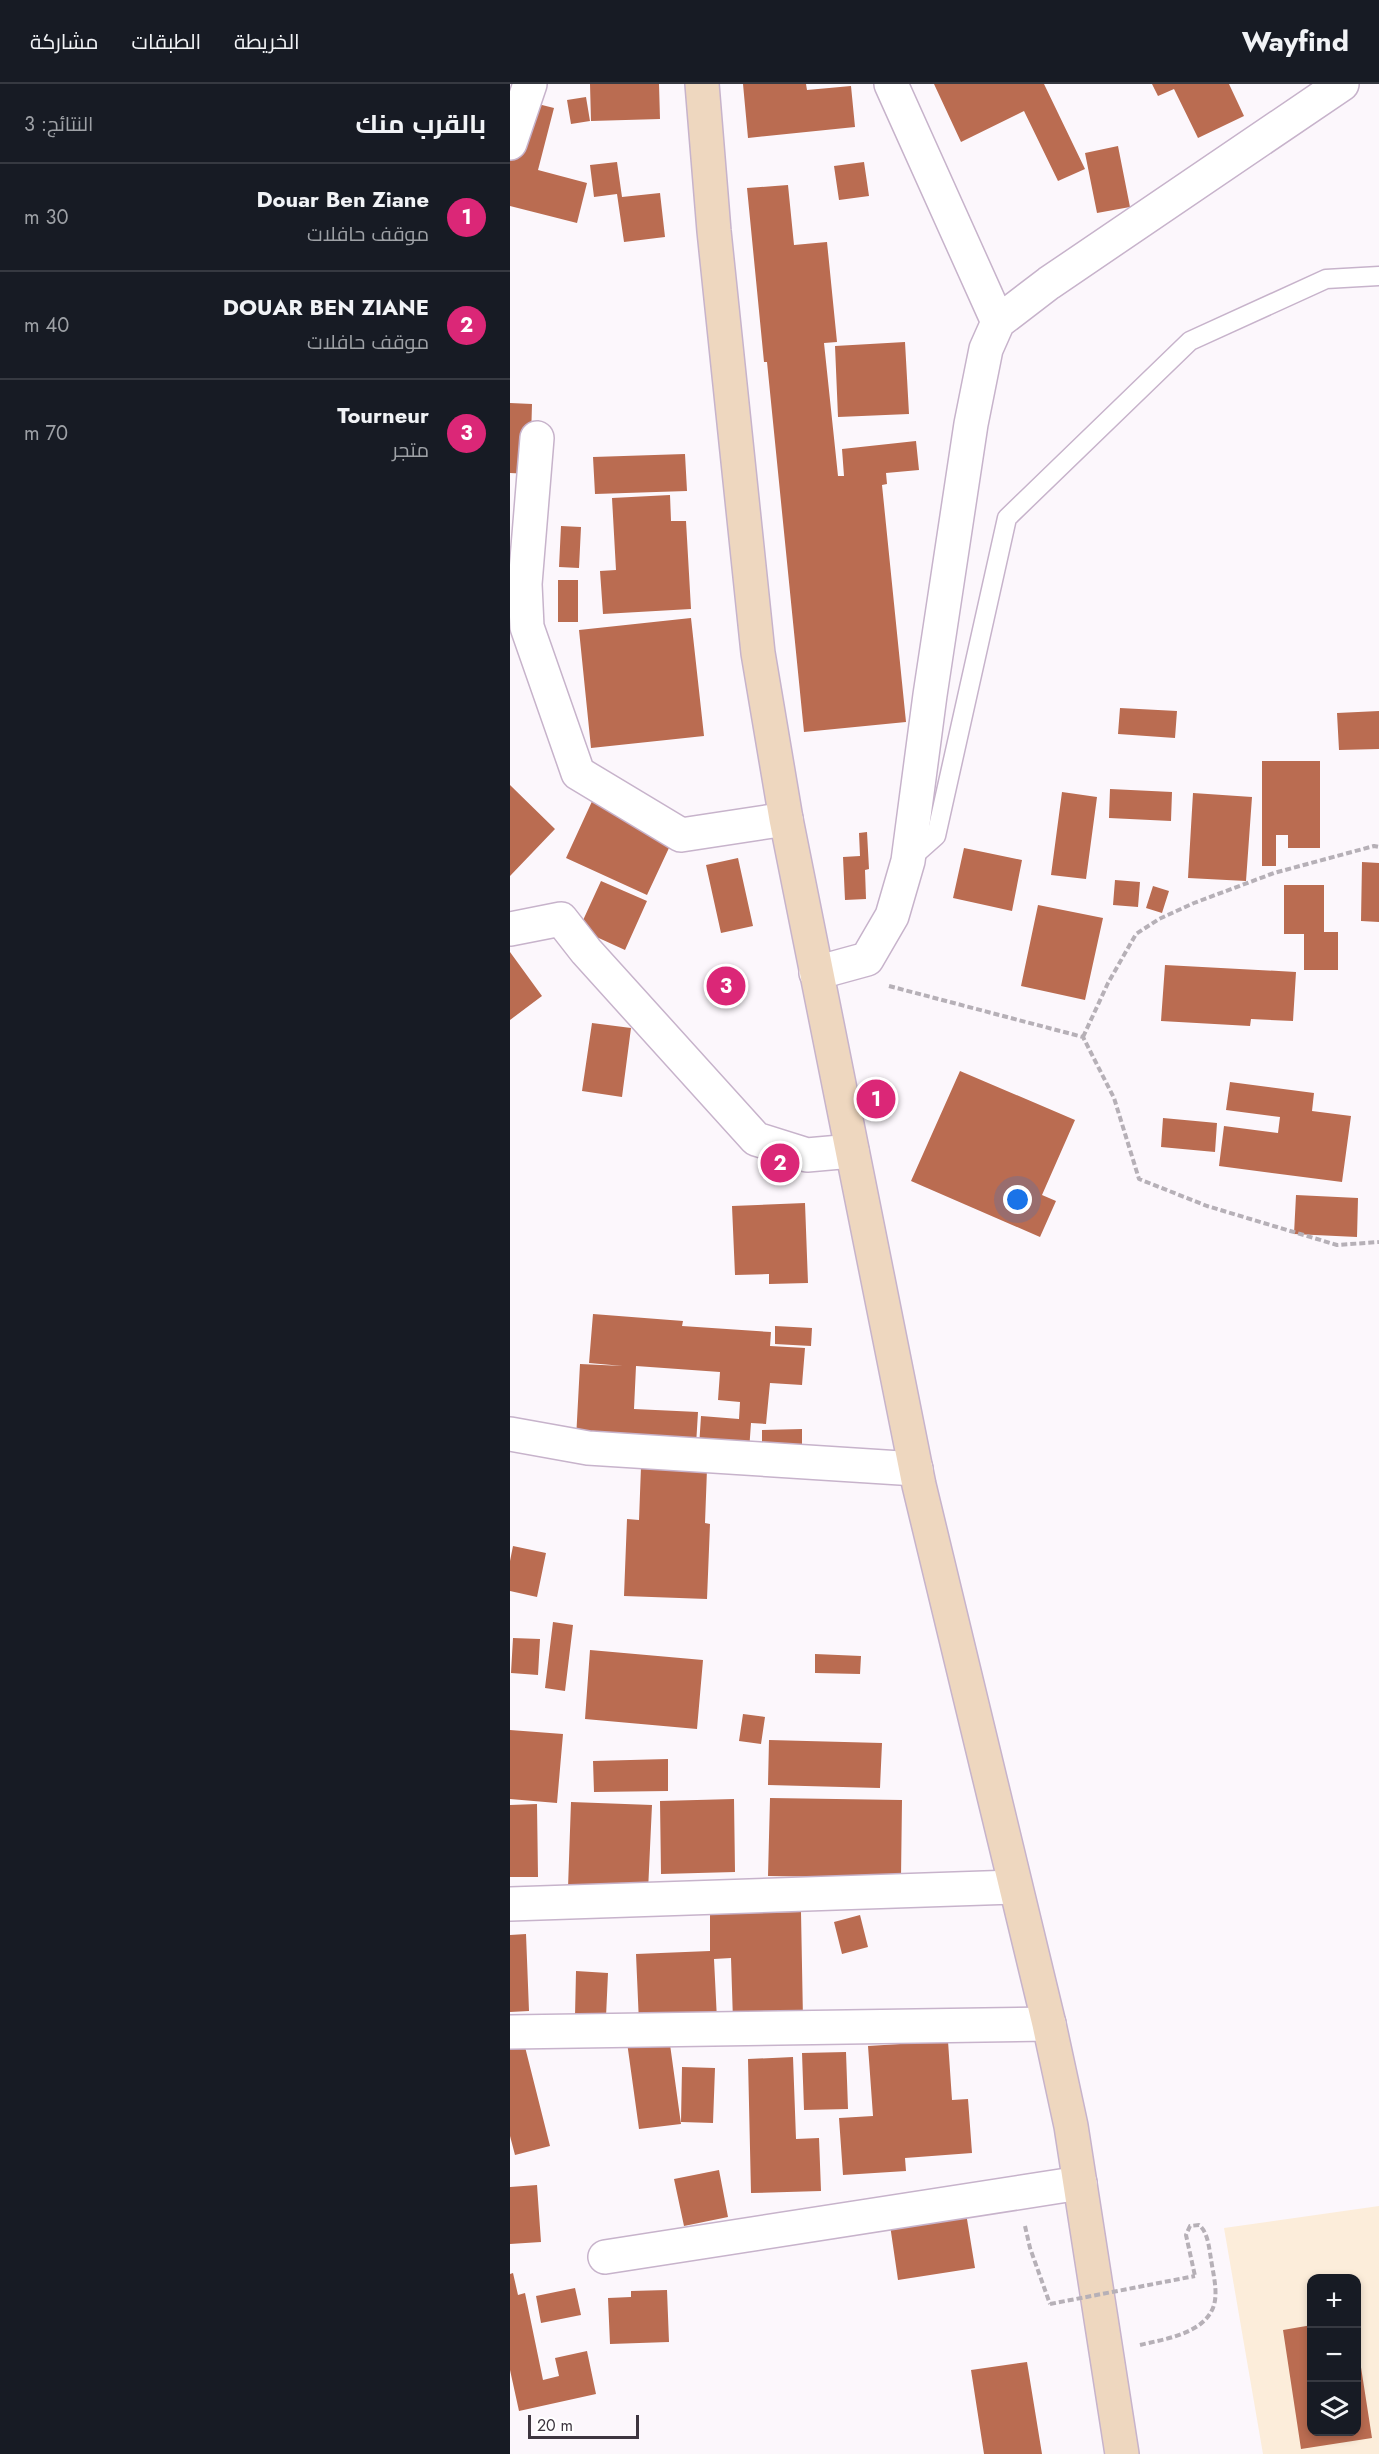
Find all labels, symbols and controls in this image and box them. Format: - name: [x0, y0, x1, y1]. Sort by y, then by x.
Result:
- text: Wayfind: [1242, 21, 1349, 62]
- text: مشاركة: [30, 27, 99, 57]
- text: الطبقات: [132, 27, 201, 57]
- text: الخريطة: [234, 27, 300, 57]
- text: بالقرب منك: [356, 105, 486, 143]
- text: النتائج: 3: [24, 110, 93, 139]
- text: Douar Ben Ziane: [256, 183, 429, 215]
- text: 30 m: [24, 203, 69, 232]
- text: 1: [461, 203, 472, 232]
- text: موقف حافلات: [307, 220, 429, 249]
- text: DOUAR BEN ZIANE: [223, 291, 429, 323]
- text: 40 m: [24, 311, 69, 340]
- text: 2: [460, 311, 473, 340]
- text: موقف حافلات: [307, 328, 429, 357]
- text: Tourneur: [337, 399, 429, 431]
- text: 70 m: [24, 419, 68, 448]
- text: 3: [460, 419, 473, 448]
- text: متجر: [392, 436, 429, 465]
- pin: 3: [706, 964, 746, 1008]
- pin: 1: [856, 1076, 896, 1122]
- pin: 2: [760, 1140, 800, 1186]
- your location: [1003, 1185, 1032, 1214]
- map controls: [1307, 2274, 1361, 2436]
- button: +: [1307, 2274, 1361, 2328]
- button: −: [1307, 2328, 1361, 2382]
- button: layers: [1307, 2382, 1361, 2436]
- scale bar: [528, 2412, 639, 2440]
- text: 20 m: [537, 2414, 573, 2437]

